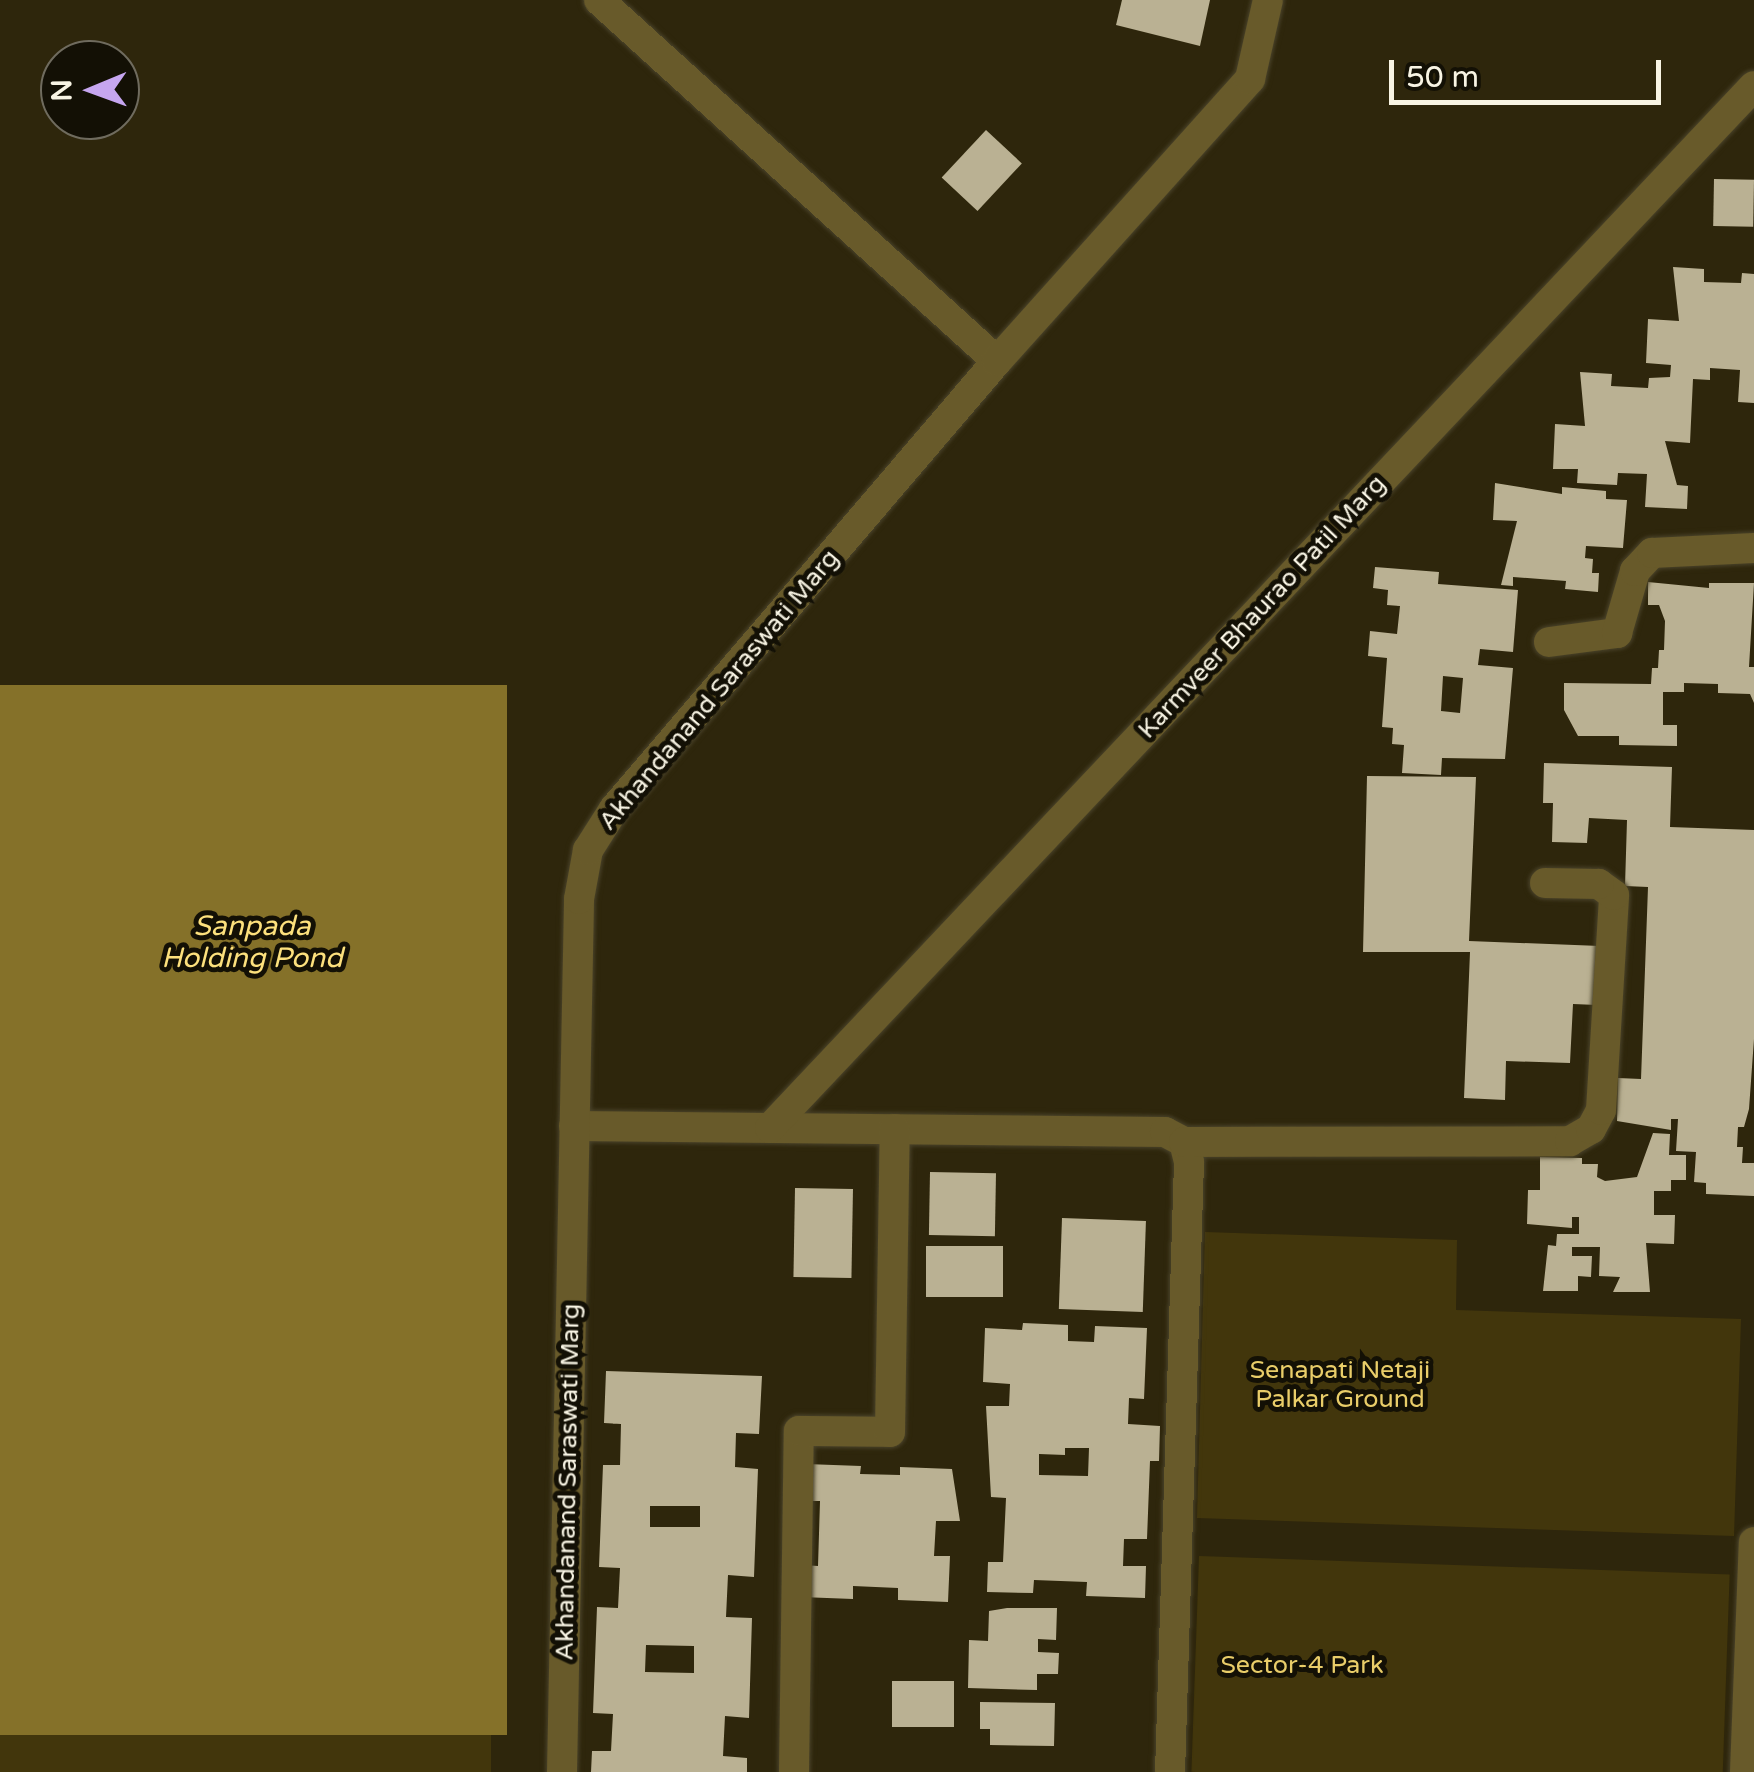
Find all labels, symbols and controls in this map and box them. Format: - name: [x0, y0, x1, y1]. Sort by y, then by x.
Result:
- north arrow: [40, 40, 140, 140]
- scale bar: [1394, 40, 1666, 102]
- text: 50 m: [1406, 59, 1479, 96]
- text: N: [45, 79, 79, 102]
- street label: Karmveer Bhaurao Patil Marg: [1132, 469, 1392, 745]
- street label: Akhandanand Saraswati Marg: [593, 544, 845, 836]
- water label: Sanpada Holding Pond: [161, 909, 343, 975]
- street label: Akhandanand Saraswati Marg: [550, 1303, 586, 1661]
- park label: Senapati Netaji Palkar Ground: [1250, 1356, 1430, 1415]
- park label: Sector-4 Park: [1220, 1650, 1384, 1680]

